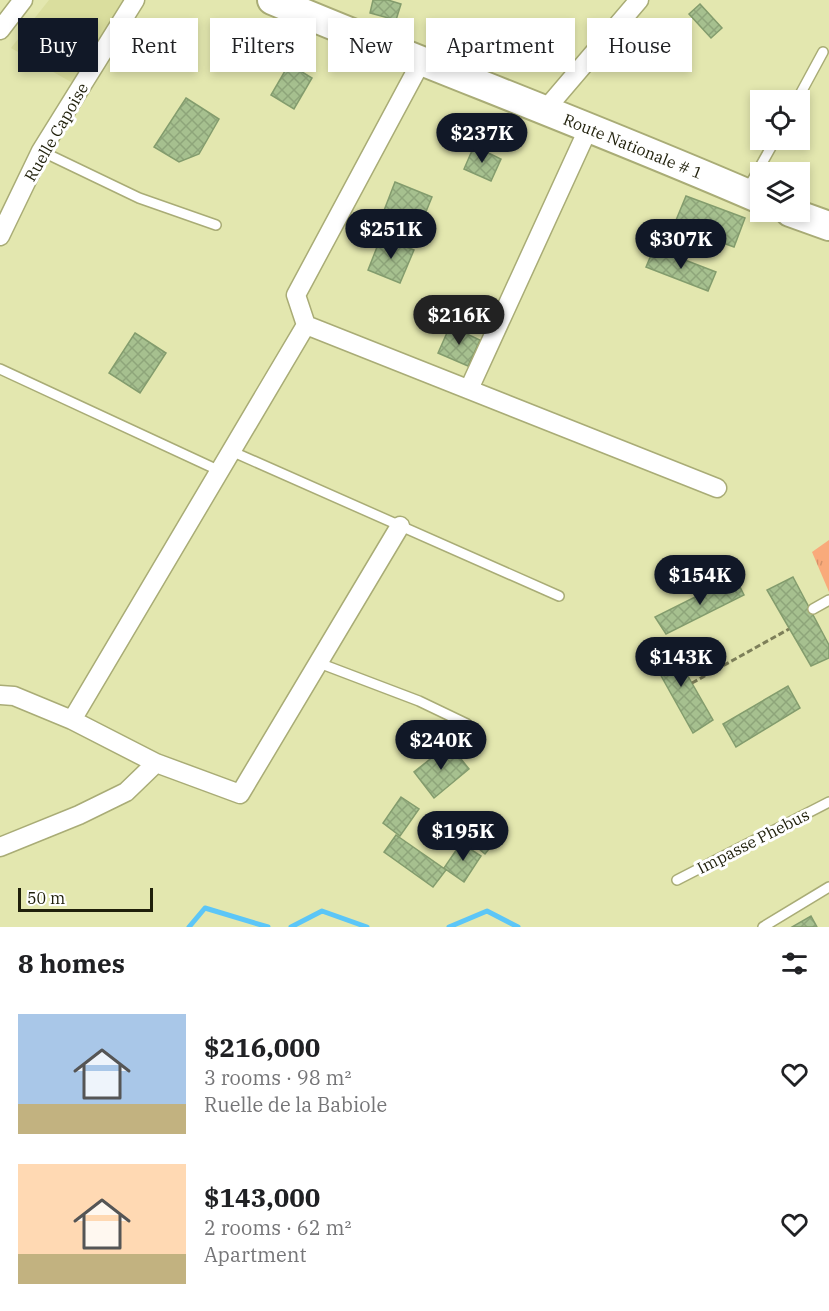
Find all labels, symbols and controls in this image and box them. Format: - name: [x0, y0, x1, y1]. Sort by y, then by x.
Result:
- chip: Buy: [18, 18, 98, 72]
- chip: Rent: [110, 18, 198, 72]
- chip: Filters: [210, 18, 316, 72]
- chip: New: [328, 18, 414, 72]
- chip: Apartment: [426, 18, 575, 72]
- chip: House: [587, 18, 692, 72]
- street label: Ruelle Capoise: [20, 79, 92, 185]
- map controls: [750, 90, 810, 222]
- button: locate: [750, 90, 810, 150]
- street label: Route Nationale # 1: [560, 109, 706, 183]
- pin: $237K: [440, 113, 524, 164]
- text: $237K: [450, 119, 514, 146]
- button: layers: [750, 162, 810, 222]
- pin: $251K: [349, 209, 433, 260]
- text: $251K: [359, 215, 423, 242]
- pin: $307K: [639, 219, 723, 270]
- text: $307K: [649, 225, 713, 252]
- pin: $216K: [417, 295, 501, 346]
- text: $216K: [427, 301, 491, 328]
- pin: $154K: [658, 555, 742, 606]
- text: $154K: [668, 561, 732, 588]
- pin: $143K: [639, 637, 723, 688]
- text: $143K: [649, 643, 713, 670]
- pin: $240K: [399, 720, 483, 771]
- text: $240K: [409, 726, 473, 753]
- street label: Impasse Phebus: [694, 804, 812, 878]
- pin: $195K: [421, 811, 505, 862]
- text: $195K: [431, 817, 495, 844]
- scale bar: [18, 885, 153, 912]
- text: 50 m: [27, 888, 65, 908]
- text: 8 homes: [18, 946, 125, 980]
- icon: filters: [778, 947, 811, 980]
- text: $216,000: [204, 1030, 320, 1064]
- icon: home: [66, 1038, 138, 1110]
- icon: heart: [778, 1058, 811, 1091]
- text: 3 rooms · 98 m²: [204, 1064, 351, 1091]
- text: Ruelle de la Babiole: [204, 1091, 387, 1118]
- text: $143,000: [204, 1180, 320, 1214]
- icon: home: [66, 1188, 138, 1260]
- icon: heart: [778, 1208, 811, 1241]
- text: 2 rooms · 62 m²: [204, 1214, 351, 1241]
- text: Apartment: [204, 1241, 307, 1268]

